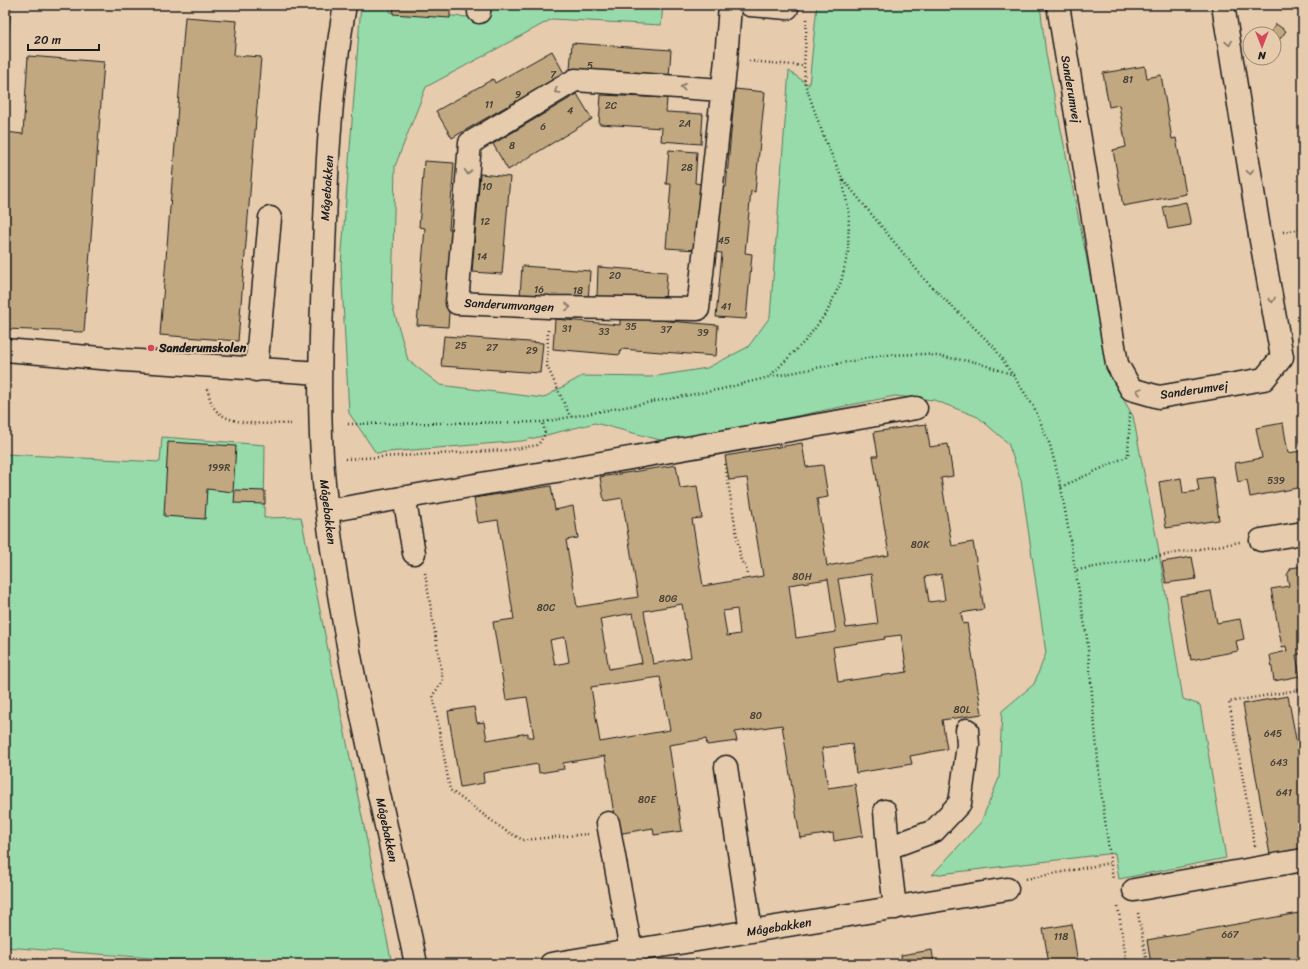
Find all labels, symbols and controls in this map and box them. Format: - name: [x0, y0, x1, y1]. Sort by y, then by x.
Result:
- scale bar: [28, 26, 99, 52]
- north arrow: [1242, 26, 1282, 66]
- text: 20 m: [34, 29, 61, 51]
- one-way arrow: [1224, 40, 1233, 47]
- text: N: [1258, 46, 1267, 65]
- street label: Sanderumvej: [1054, 53, 1088, 125]
- house number: 5: [587, 57, 593, 75]
- house number: 7: [550, 66, 557, 84]
- house number: 81: [1123, 71, 1133, 89]
- one-way arrow: [680, 83, 686, 92]
- house number: 9: [515, 86, 521, 104]
- one-way arrow: [554, 86, 561, 93]
- house number: 11: [485, 96, 493, 114]
- house number: 2C: [605, 97, 618, 115]
- house number: 4: [567, 102, 573, 120]
- house number: 2A: [679, 115, 691, 133]
- house number: 6: [540, 118, 546, 136]
- house number: 8: [509, 137, 515, 155]
- street label: Mågebakken: [314, 154, 340, 221]
- house number: 28: [681, 159, 693, 177]
- one-way arrow: [463, 169, 472, 175]
- one-way arrow: [1245, 169, 1254, 175]
- house number: 10: [482, 178, 492, 196]
- house number: 12: [480, 213, 490, 231]
- house number: 45: [718, 232, 730, 250]
- house number: 14: [477, 248, 487, 266]
- house number: 20: [609, 267, 621, 285]
- house number: 16: [534, 281, 544, 299]
- house number: 18: [573, 282, 583, 300]
- street label: Sanderumvangen: [464, 292, 555, 318]
- one-way arrow: [1267, 297, 1276, 303]
- house number: 41: [721, 298, 731, 316]
- one-way arrow: [565, 303, 571, 312]
- house number: 35: [625, 318, 637, 336]
- house number: 31: [562, 320, 572, 338]
- house number: 37: [660, 321, 673, 339]
- house number: 33: [599, 323, 610, 341]
- house number: 39: [697, 324, 709, 342]
- place label: Sanderumskolen: [158, 337, 247, 359]
- house number: 25: [455, 337, 467, 355]
- house number: 27: [486, 339, 499, 357]
- house number: 29: [526, 342, 538, 360]
- marker: Sanderumskolen: [146, 343, 156, 353]
- street label: Sanderumvej: [1159, 374, 1230, 406]
- one-way arrow: [1135, 388, 1142, 396]
- house number: 199R: [208, 459, 230, 477]
- house number: 539: [1267, 472, 1285, 490]
- street label: Mågebakken: [313, 478, 343, 546]
- house number: 80K: [911, 536, 930, 554]
- house number: 80H: [792, 568, 812, 586]
- house number: 80G: [659, 590, 678, 608]
- house number: 80C: [537, 599, 556, 617]
- house number: 80L: [954, 701, 971, 719]
- house number: 80: [750, 707, 762, 725]
- house number: 645: [1264, 725, 1282, 743]
- house number: 643: [1270, 754, 1288, 772]
- house number: 641: [1276, 784, 1292, 802]
- house number: 80E: [638, 791, 657, 809]
- street label: Mågebakken: [369, 796, 405, 865]
- street label: Mågebakken: [745, 911, 814, 943]
- house number: 667: [1221, 926, 1240, 944]
- house number: 118: [1054, 928, 1068, 946]

